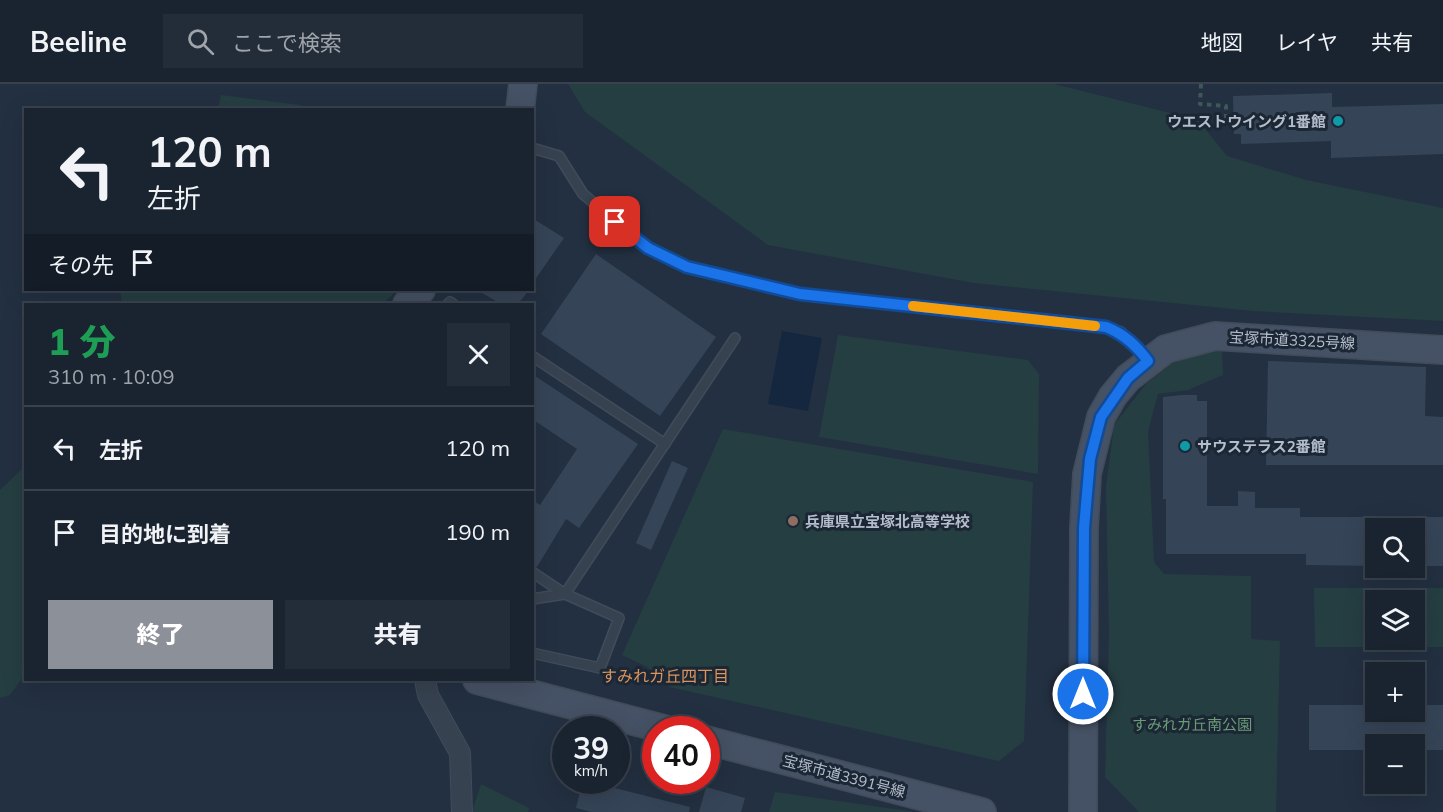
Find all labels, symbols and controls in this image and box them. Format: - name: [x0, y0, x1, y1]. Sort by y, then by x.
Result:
- search box: [163, 14, 583, 68]
- text: Beeline: [30, 24, 127, 59]
- icon: search: [184, 25, 217, 58]
- text: ここで検索: [232, 29, 342, 57]
- text: 地図: [1201, 29, 1243, 55]
- text: レイヤ: [1276, 29, 1338, 55]
- text: 共有: [1371, 29, 1413, 55]
- place label: ウエストウイング1番館: [1167, 112, 1326, 131]
- marker: ウエストウイング1番館: [1331, 114, 1345, 128]
- text: 120 m: [147, 125, 272, 178]
- icon: left: [48, 132, 126, 210]
- text: 左折: [147, 181, 201, 215]
- pin: [589, 196, 640, 247]
- icon: arrive: [598, 205, 631, 238]
- icon: arrive: [126, 246, 159, 279]
- text: その先: [48, 251, 114, 279]
- text: 1 分: [48, 319, 116, 364]
- button: close: [447, 323, 510, 386]
- street label: 宝塚市道3325号線: [1229, 327, 1355, 353]
- text: 310 m · 10:09: [48, 364, 174, 389]
- icon: left: [48, 432, 81, 465]
- text: 120 m: [445, 434, 510, 462]
- text: 左折: [99, 436, 143, 464]
- place label: サウステラス2番館: [1197, 437, 1326, 456]
- marker: サウステラス2番館: [1178, 439, 1192, 453]
- place label: 兵庫県立宝塚北高等学校: [805, 512, 970, 531]
- marker: 兵庫県立宝塚北高等学校: [786, 514, 800, 528]
- icon: arrive: [48, 516, 81, 549]
- text: 190 m: [445, 518, 510, 546]
- map controls: [1365, 518, 1425, 794]
- button: search: [1365, 518, 1425, 578]
- text: 目的地に到着: [99, 520, 231, 548]
- button: layers: [1365, 590, 1425, 650]
- button: 終了: [48, 600, 273, 669]
- button: 共有: [285, 600, 510, 669]
- position arrow: [1051, 662, 1115, 726]
- button: +: [1365, 662, 1425, 722]
- district label: すみれガ丘四丁目: [601, 666, 729, 686]
- park label: すみれガ丘南公園: [1132, 715, 1252, 734]
- speed limit sign: 40: [642, 716, 720, 794]
- text: 39: [573, 729, 609, 767]
- button: −: [1365, 734, 1425, 794]
- street label: 宝塚市道3391号線: [781, 751, 907, 801]
- text: km/h: [574, 761, 608, 780]

